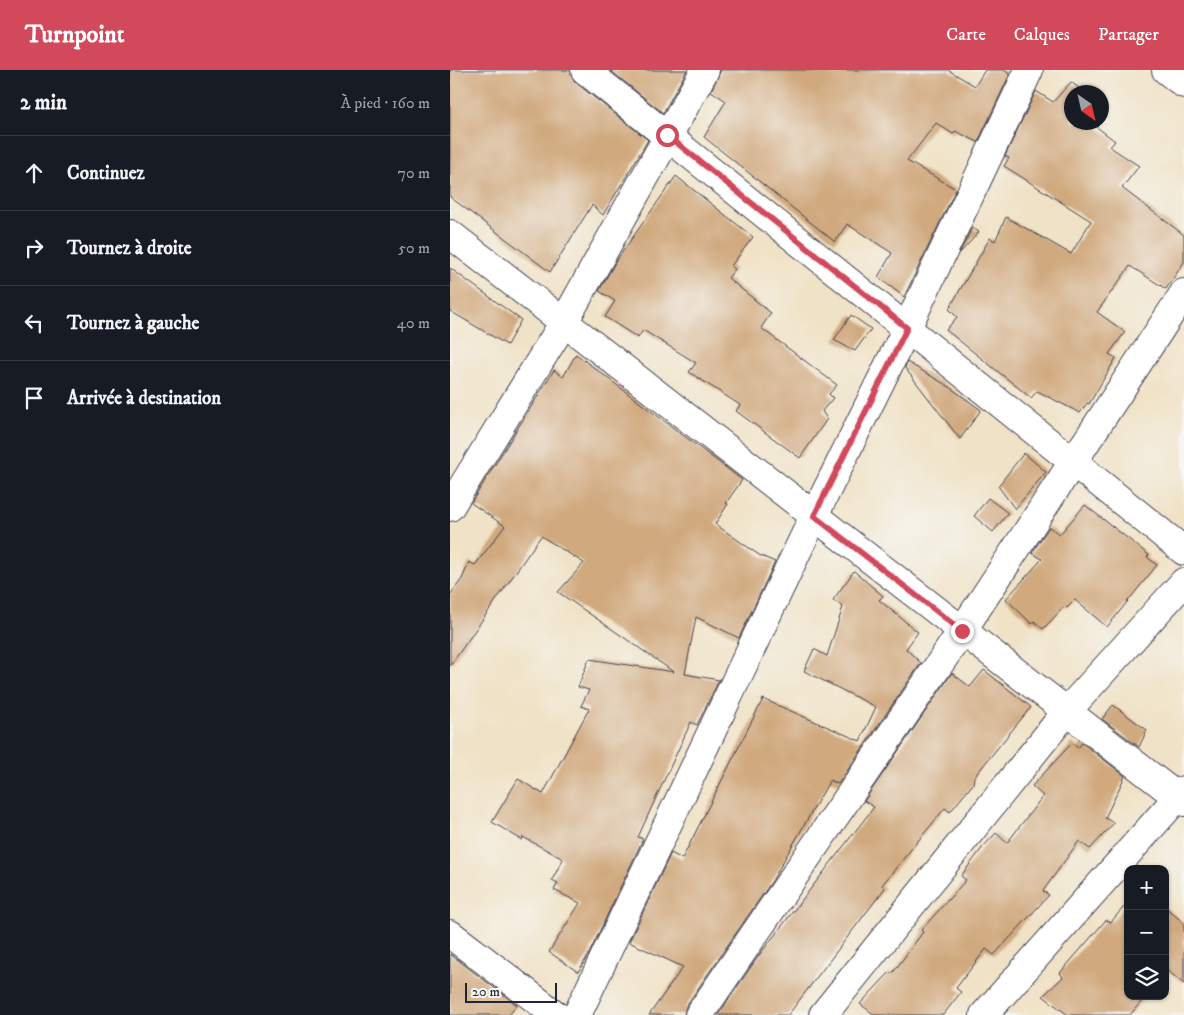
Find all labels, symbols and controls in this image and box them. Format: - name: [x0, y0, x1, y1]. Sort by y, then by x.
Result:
- text: Turnpoint: [25, 20, 124, 50]
- text: Carte: [946, 24, 986, 46]
- text: Calques: [1014, 24, 1070, 46]
- text: Partager: [1098, 24, 1159, 46]
- north arrow: [1064, 85, 1109, 130]
- text: 2 min: [20, 90, 67, 116]
- text: À pied · 160 m: [341, 93, 430, 113]
- route start: [656, 124, 679, 147]
- icon: ahead: [20, 159, 48, 187]
- text: Continuez: [67, 162, 145, 185]
- text: 70 m: [398, 163, 430, 183]
- icon: right: [20, 234, 48, 262]
- text: Tournez à droite: [67, 237, 192, 260]
- text: 50 m: [398, 238, 430, 258]
- icon: left: [20, 309, 48, 337]
- text: Tournez à gauche: [67, 312, 199, 335]
- text: 40 m: [397, 313, 430, 333]
- icon: arrive: [20, 384, 48, 412]
- text: Arrivée à destination: [67, 387, 221, 410]
- route end: [951, 620, 974, 643]
- map controls: [1124, 865, 1169, 1000]
- button: +: [1124, 865, 1169, 910]
- button: −: [1124, 910, 1169, 955]
- button: layers: [1124, 955, 1169, 1000]
- scale bar: [465, 980, 558, 1003]
- text: 20 m: [472, 983, 500, 1001]

